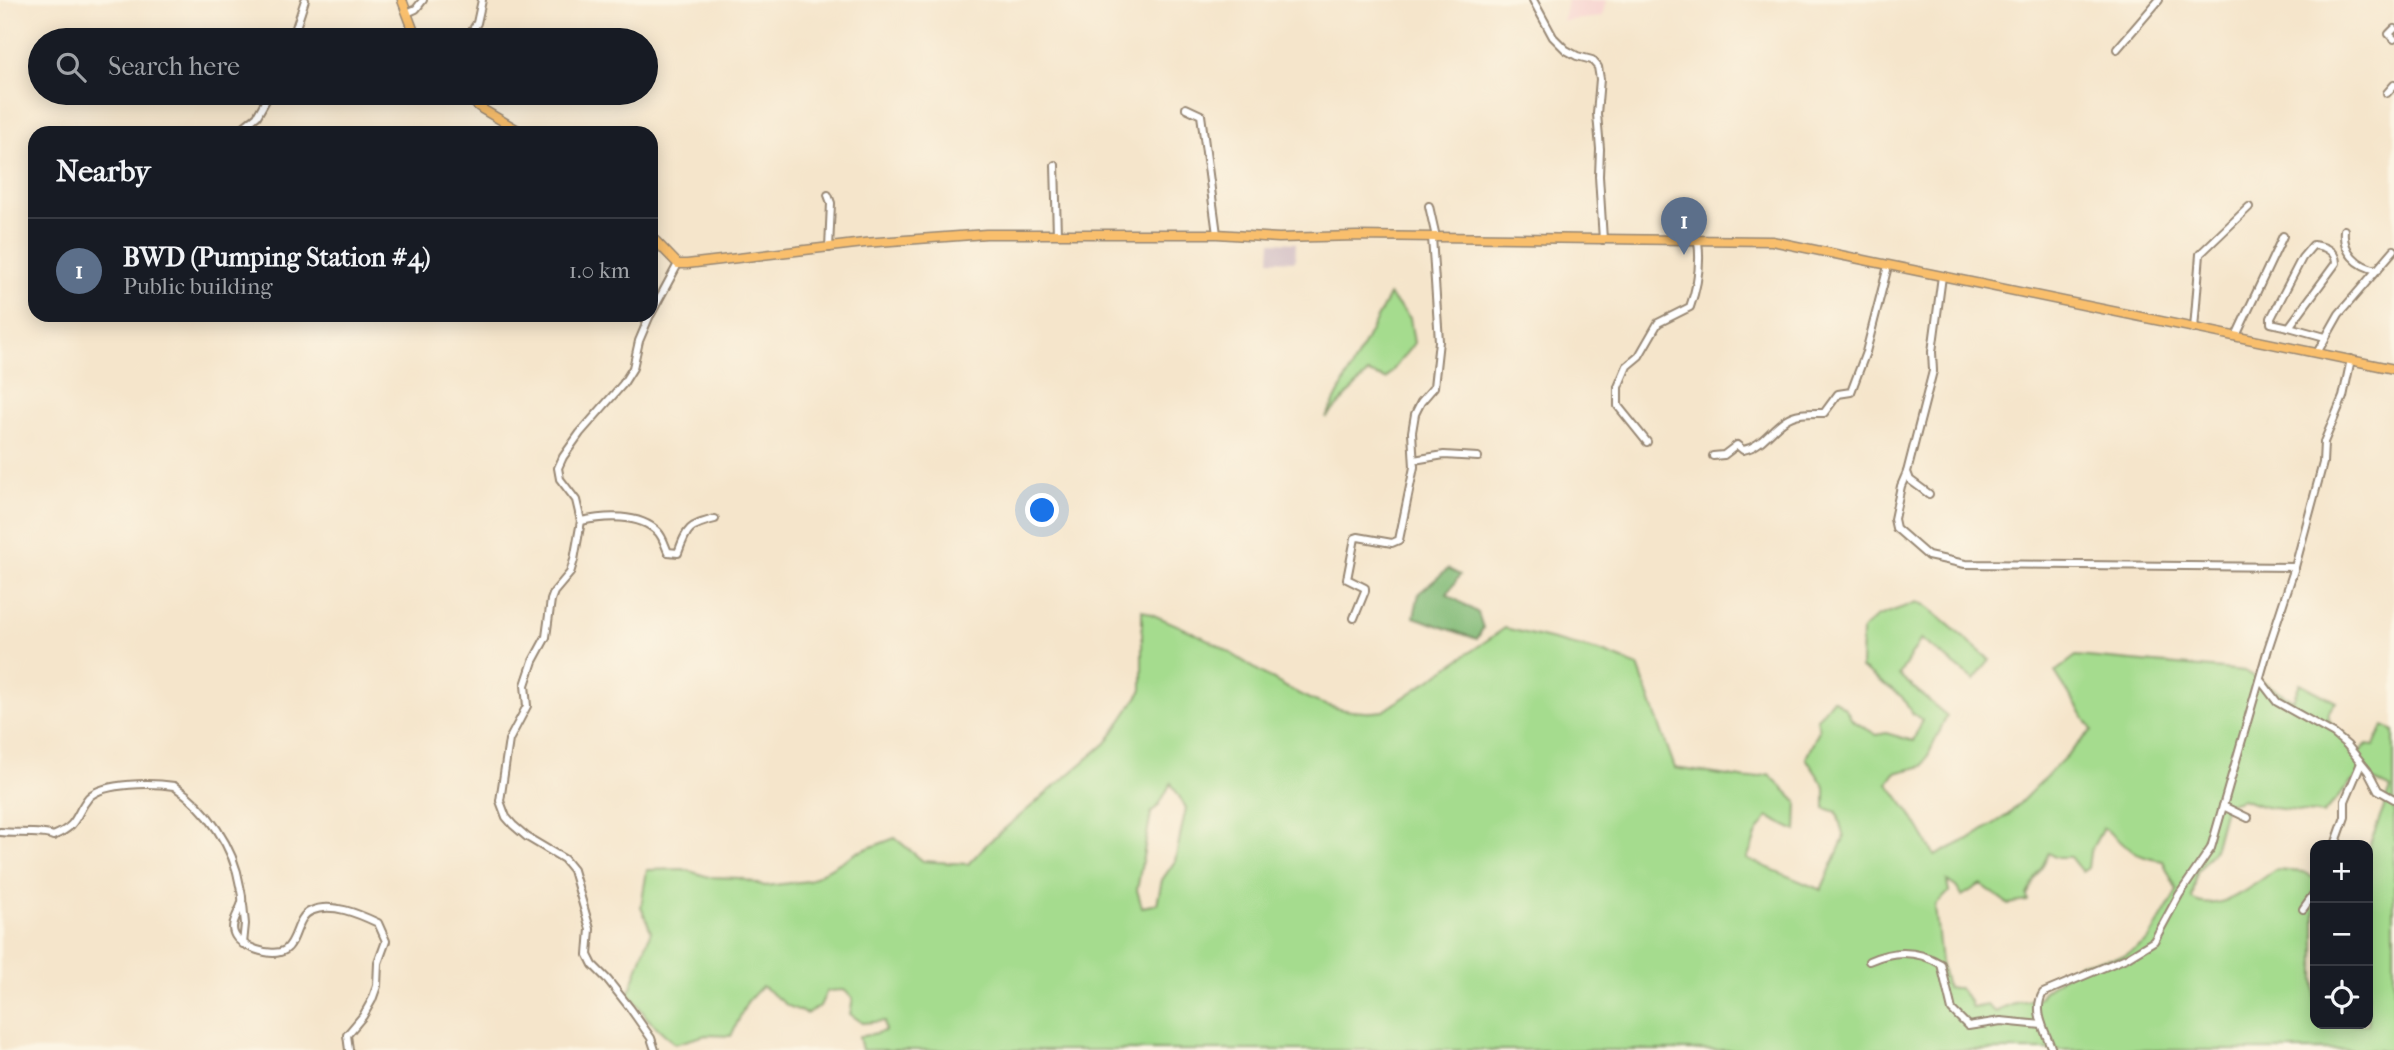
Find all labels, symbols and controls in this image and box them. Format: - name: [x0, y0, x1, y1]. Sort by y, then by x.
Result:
- search box: [28, 28, 658, 105]
- icon: search: [52, 48, 90, 86]
- text: Search here: [108, 51, 240, 82]
- text: Nearby: [56, 154, 151, 189]
- pin: 1: [1661, 197, 1707, 255]
- text: BWD (Pumping Station #4): [123, 242, 430, 273]
- text: 1: [75, 257, 83, 284]
- text: 1.0 km: [569, 257, 630, 284]
- text: Public building: [123, 273, 273, 300]
- your location: [1025, 493, 1059, 527]
- map controls: [2310, 840, 2373, 1029]
- button: +: [2310, 840, 2373, 903]
- button: −: [2310, 903, 2373, 966]
- button: locate: [2310, 966, 2373, 1029]

